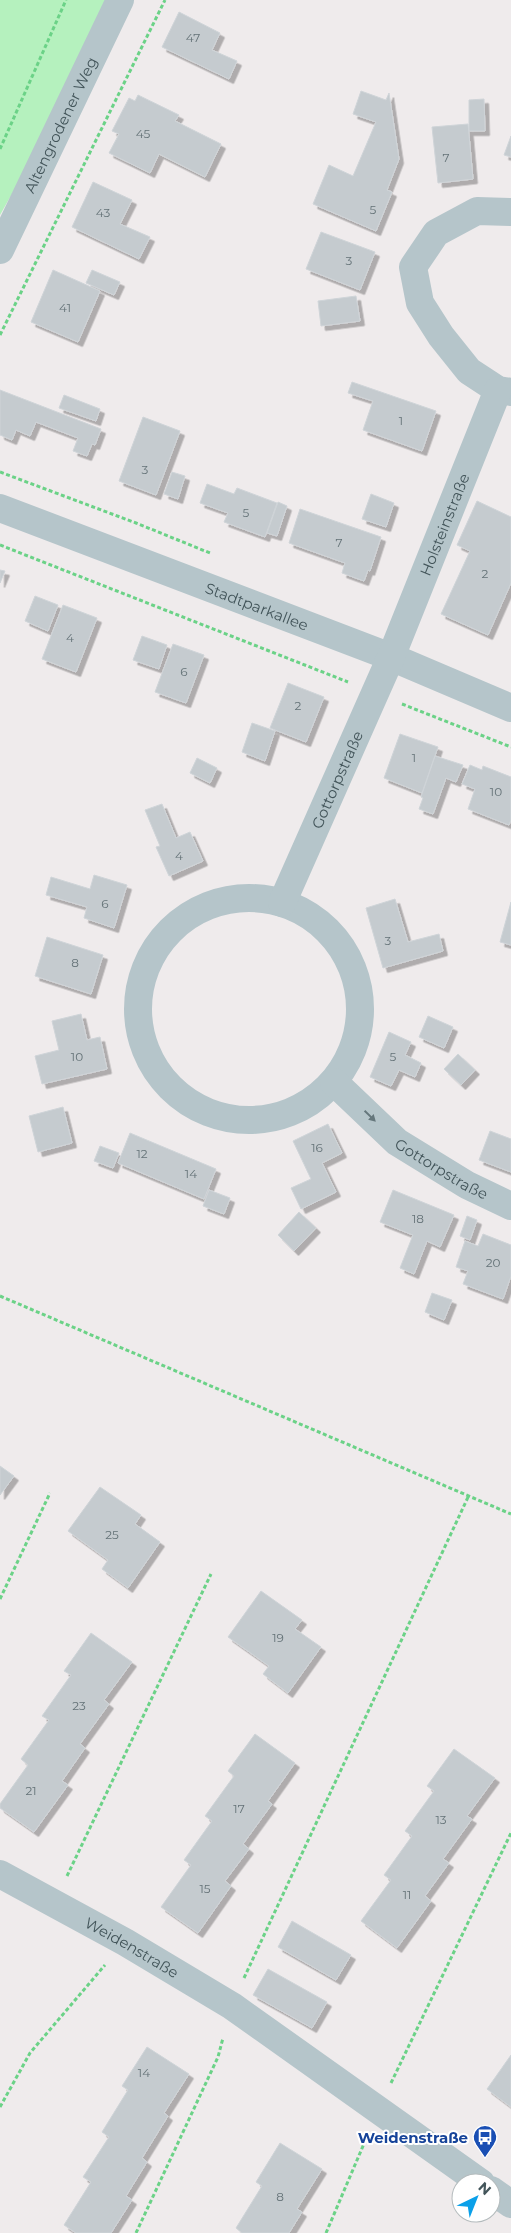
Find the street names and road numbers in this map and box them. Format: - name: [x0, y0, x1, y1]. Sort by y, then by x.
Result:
- street label: Altengrodener Weg: [19, 54, 101, 196]
- street label: Holsteinstraße: [415, 470, 473, 578]
- street label: Stadtparkallee: [203, 578, 311, 634]
- street label: Gottorpstraße: [307, 728, 367, 831]
- street label: Gottorpstraße: [392, 1134, 491, 1203]
- street label: Weidenstraße: [82, 1913, 182, 1982]

